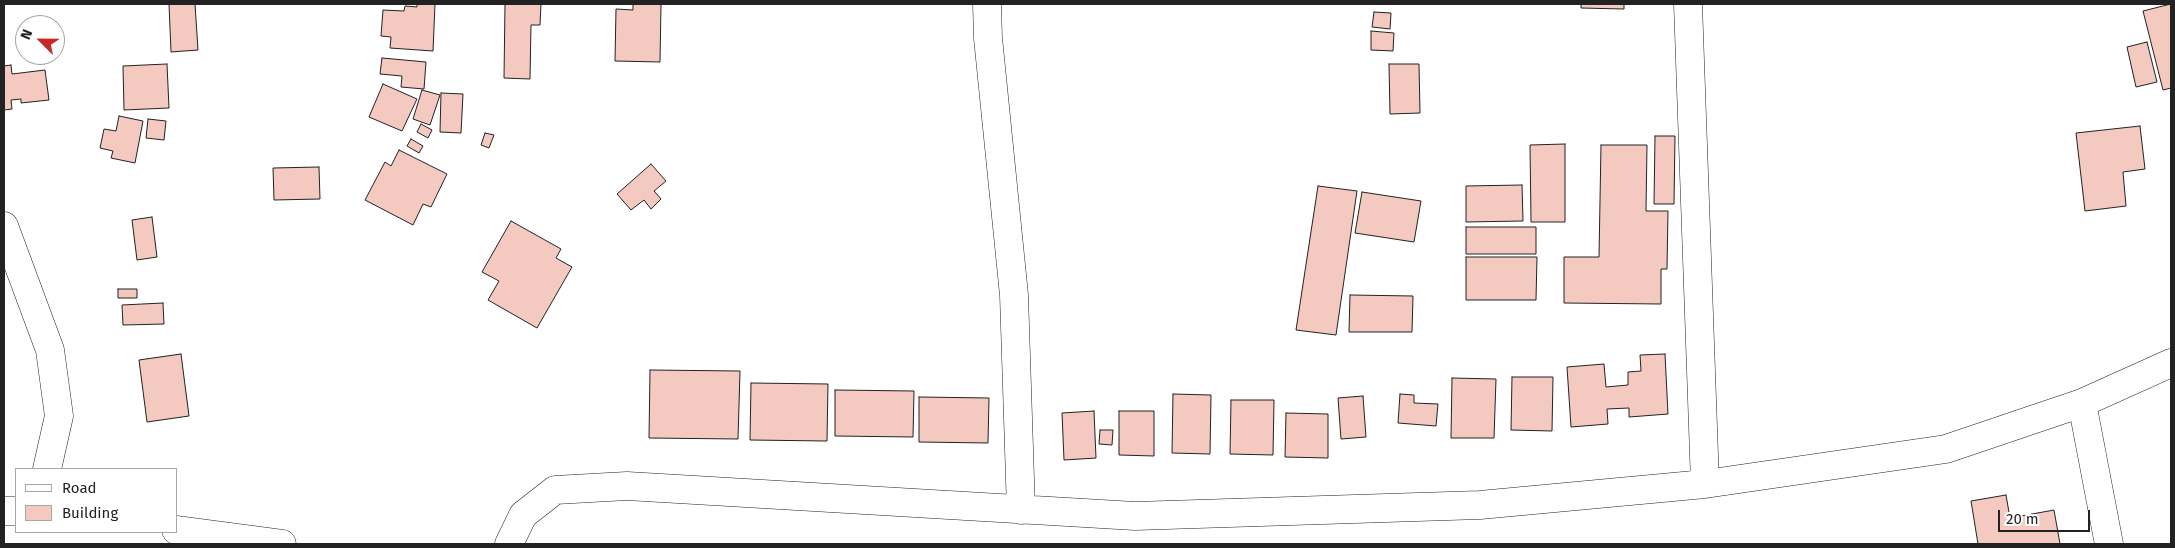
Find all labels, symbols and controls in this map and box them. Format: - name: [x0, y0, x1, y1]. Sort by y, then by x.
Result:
- north arrow: [15, 15, 65, 65]
- text: N: [17, 27, 36, 42]
- legend: [15, 468, 178, 533]
- text: Road: [62, 479, 97, 497]
- scale bar: [2000, 500, 2092, 532]
- text: Building: [62, 504, 118, 522]
- text: 20 m: [2006, 510, 2039, 528]

